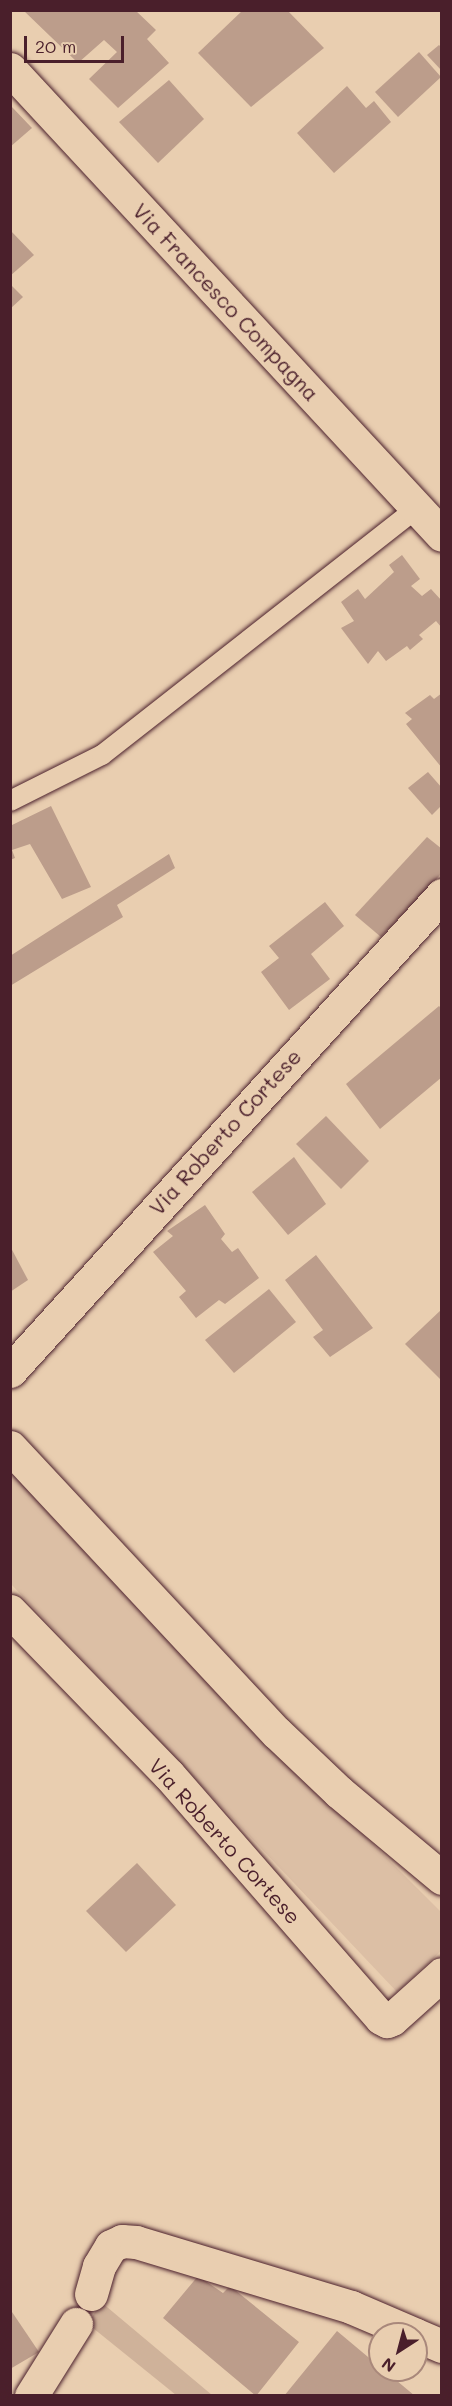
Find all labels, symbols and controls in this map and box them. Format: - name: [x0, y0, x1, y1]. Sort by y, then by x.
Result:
- scale bar: [27, 24, 128, 62]
- text: 20 m: [35, 34, 76, 58]
- street label: Via Francesco Compagna: [128, 198, 324, 406]
- street label: Via Roberto Cortese: [144, 1044, 306, 1220]
- street label: Via Roberto Cortese: [144, 1753, 306, 1929]
- north arrow: [368, 2322, 428, 2382]
- text: N: [377, 2353, 399, 2377]

